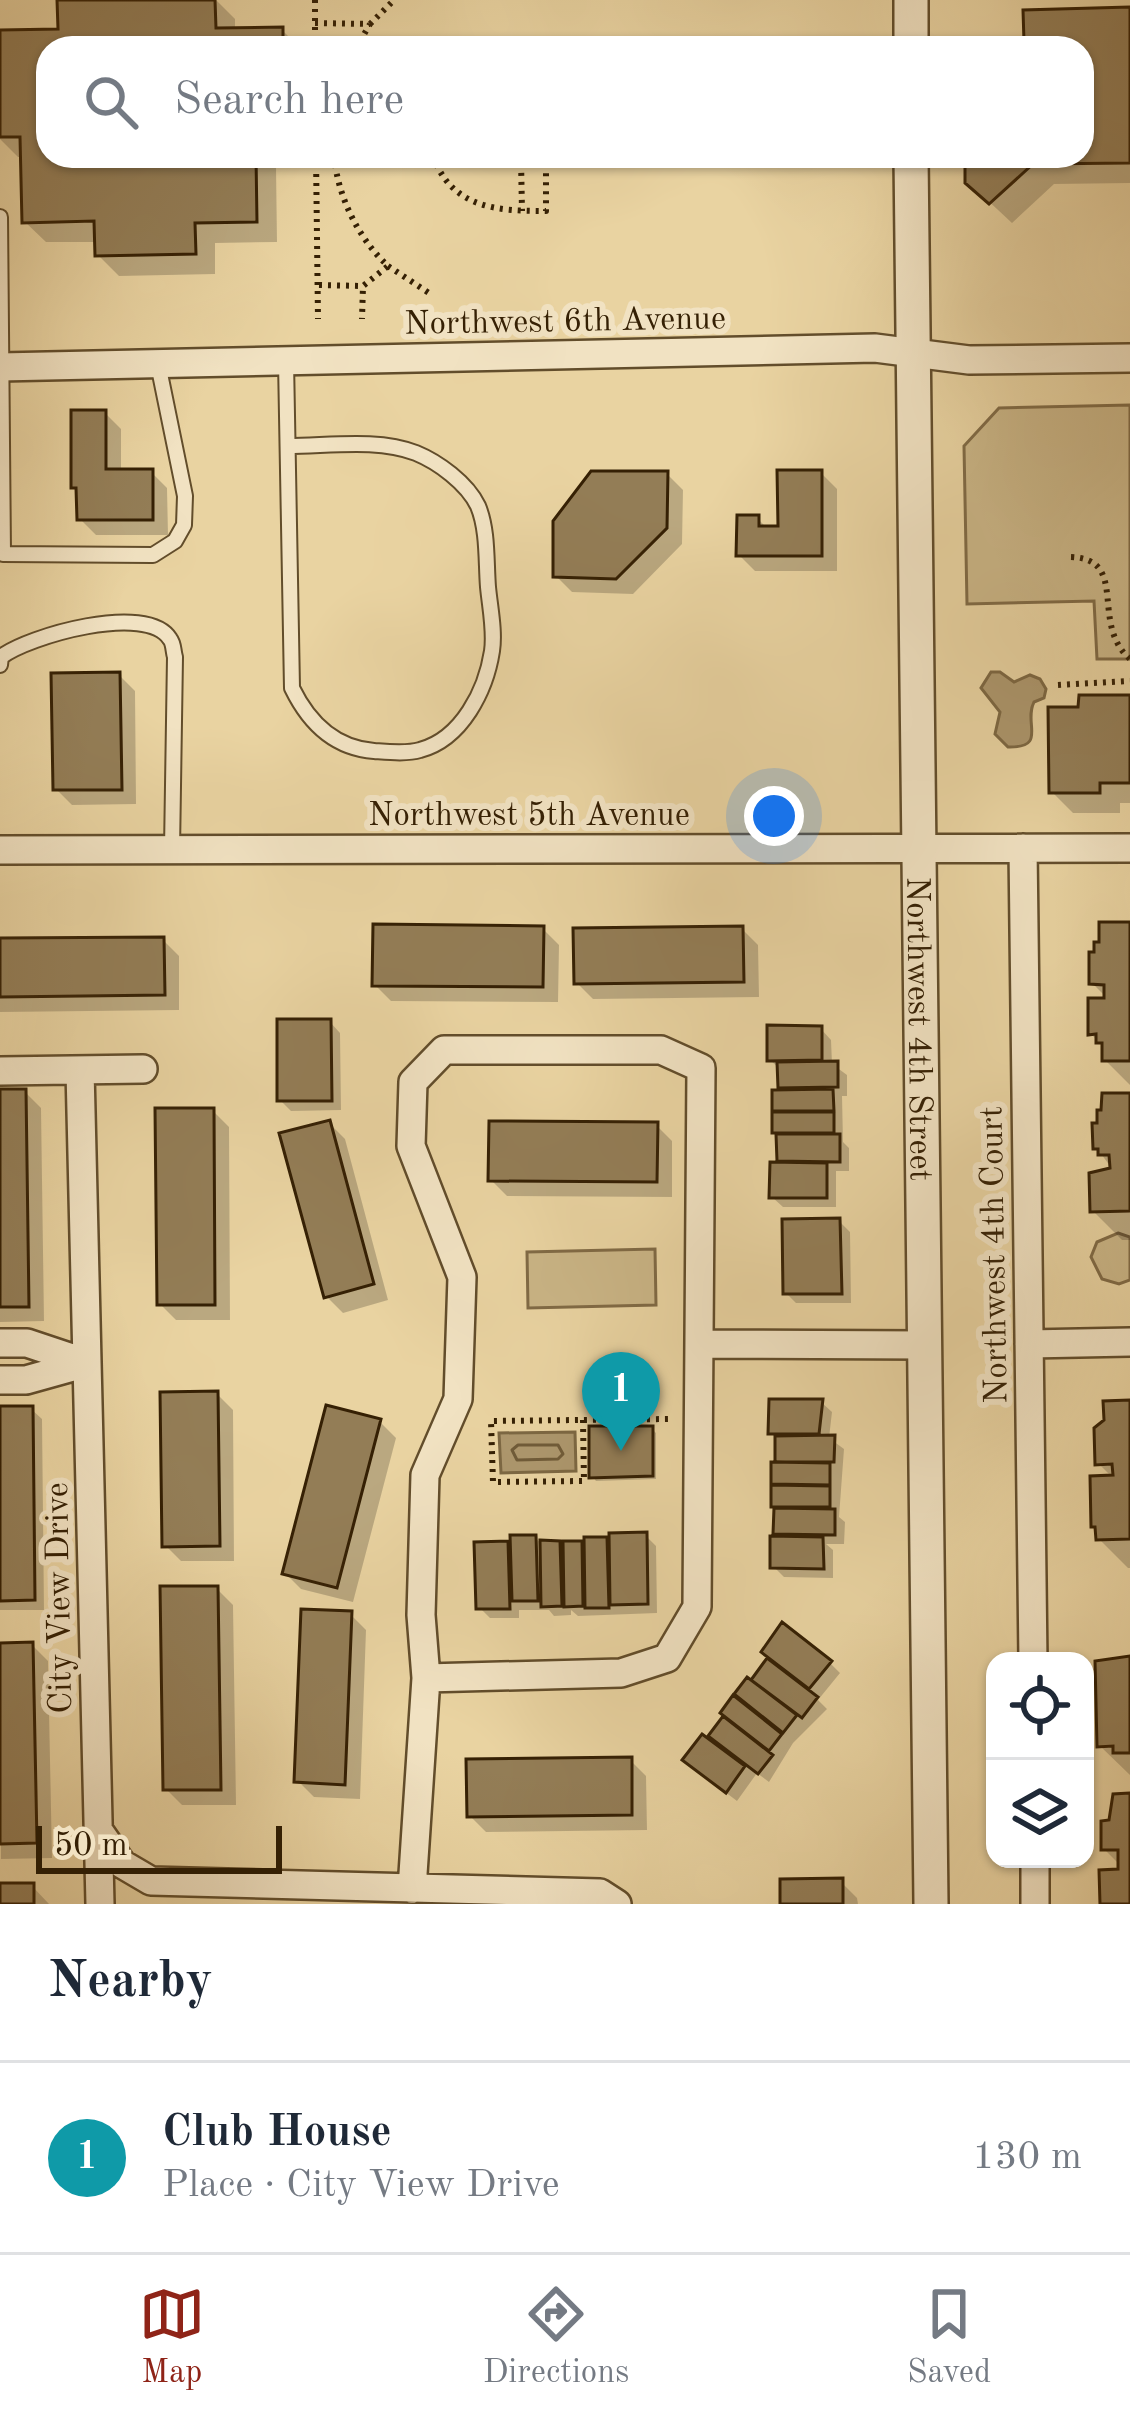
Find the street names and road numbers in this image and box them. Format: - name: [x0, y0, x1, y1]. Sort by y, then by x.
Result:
- street label: Northwest 6th Avenue: [404, 303, 726, 342]
- street label: Northwest 5th Avenue: [368, 800, 690, 833]
- street label: Northwest 4th Street: [899, 876, 936, 1181]
- street label: Northwest 4th Court: [976, 1106, 1015, 1404]
- street label: City View Drive: [42, 1482, 79, 1714]

